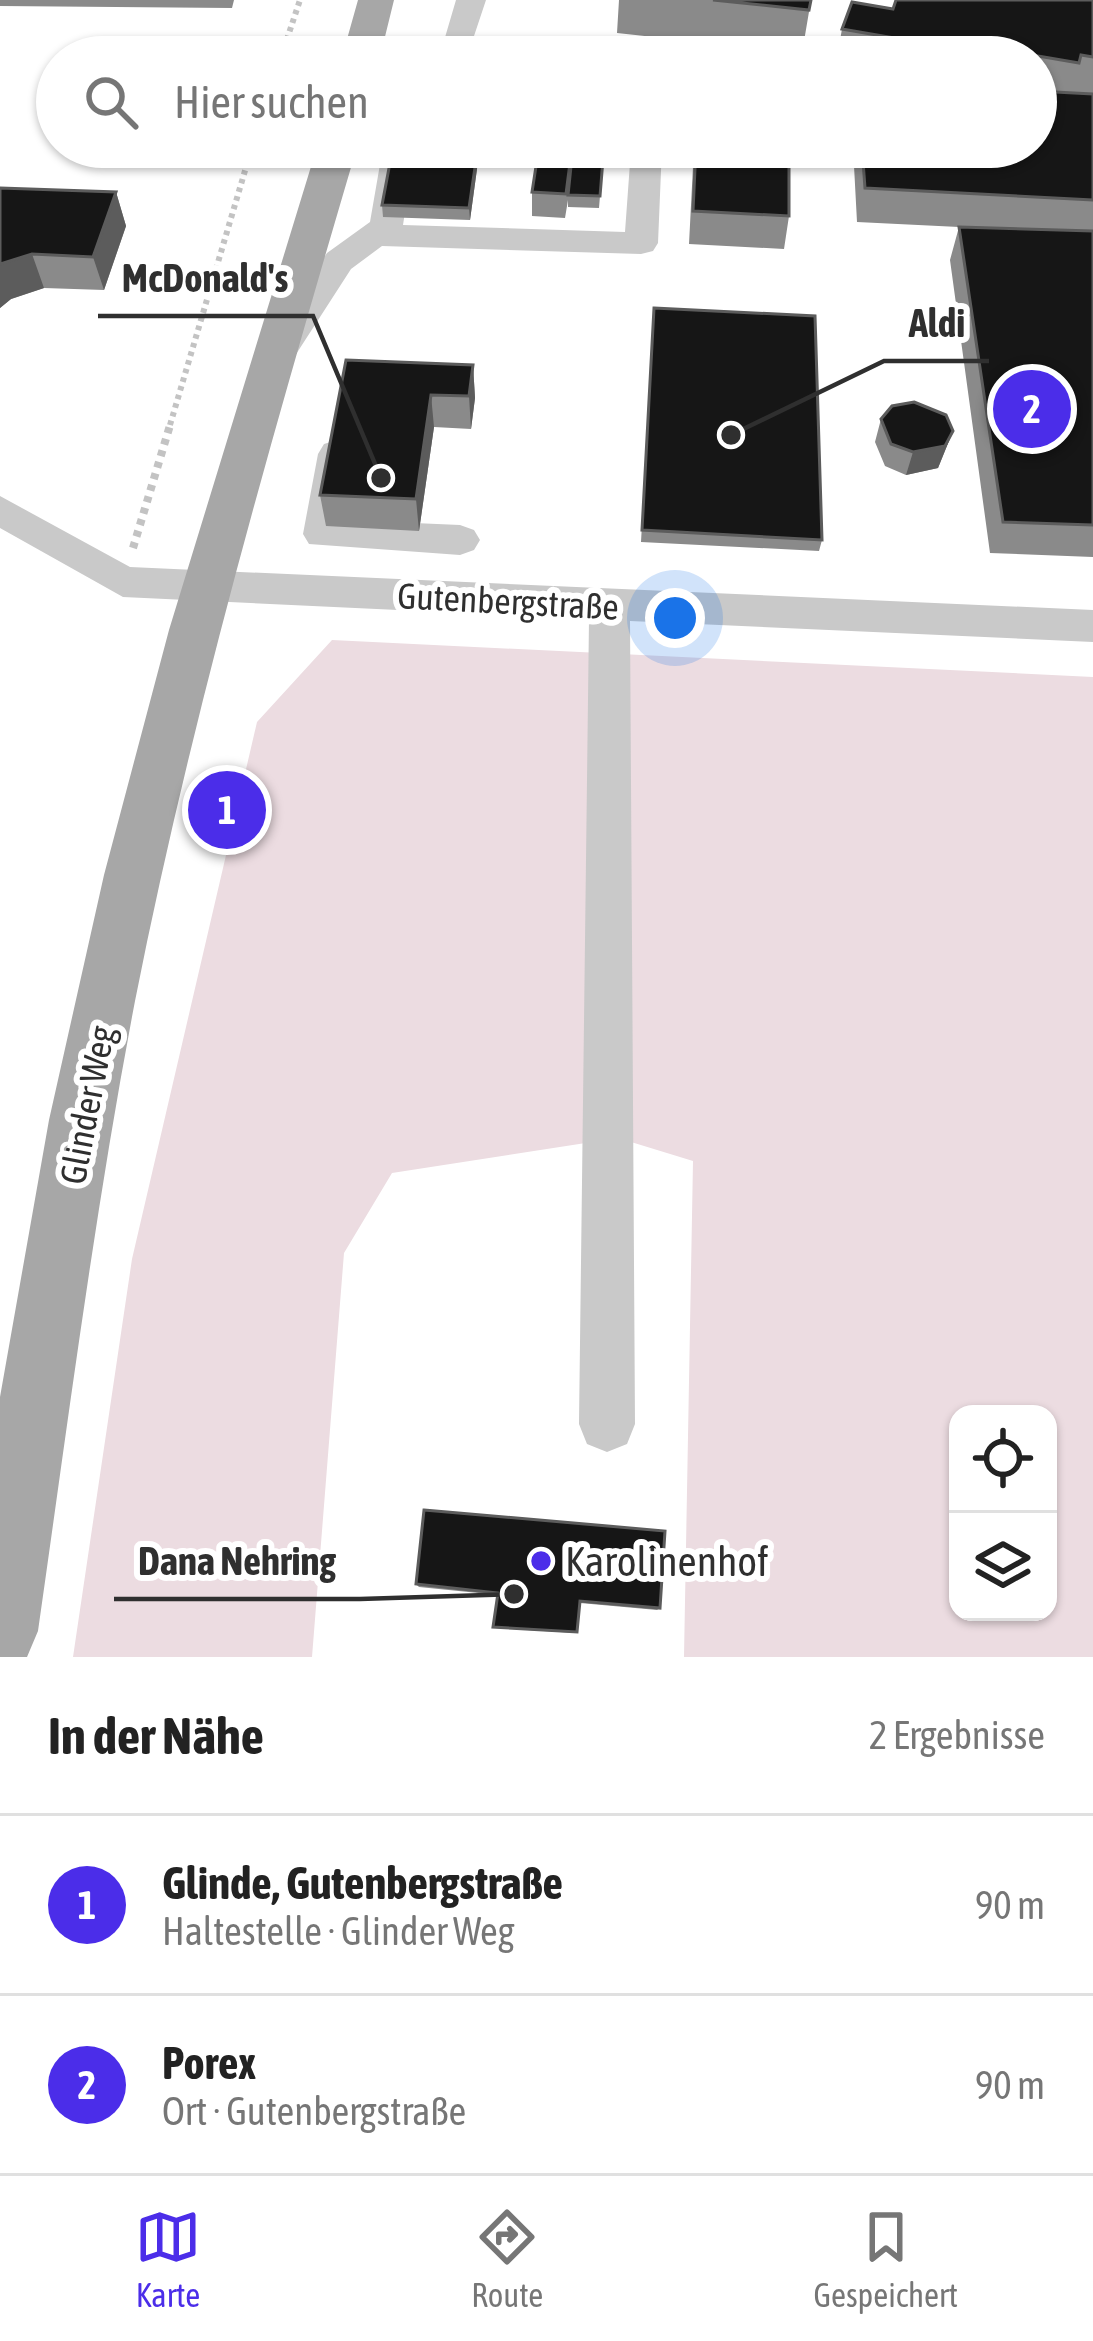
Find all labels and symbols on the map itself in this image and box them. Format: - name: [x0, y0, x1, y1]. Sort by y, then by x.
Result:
- callout: McDonald's: [98, 241, 313, 316]
- text: McDonald's: [122, 256, 288, 300]
- callout: Aldi: [884, 286, 989, 361]
- text: Aldi: [908, 301, 965, 345]
- pin: 2: [993, 364, 1071, 454]
- street label: Gutenbergstraße: [396, 574, 620, 628]
- your location: [645, 588, 705, 648]
- pin: 1: [188, 765, 266, 855]
- street label: Glinder Weg: [51, 1022, 123, 1188]
- callout: Dana Nehring: [114, 1524, 360, 1599]
- place label: Karolinenhof: [565, 1537, 769, 1585]
- text: Dana Nehring: [138, 1539, 336, 1583]
- marker: Karolinenhof: [528, 1548, 554, 1574]

